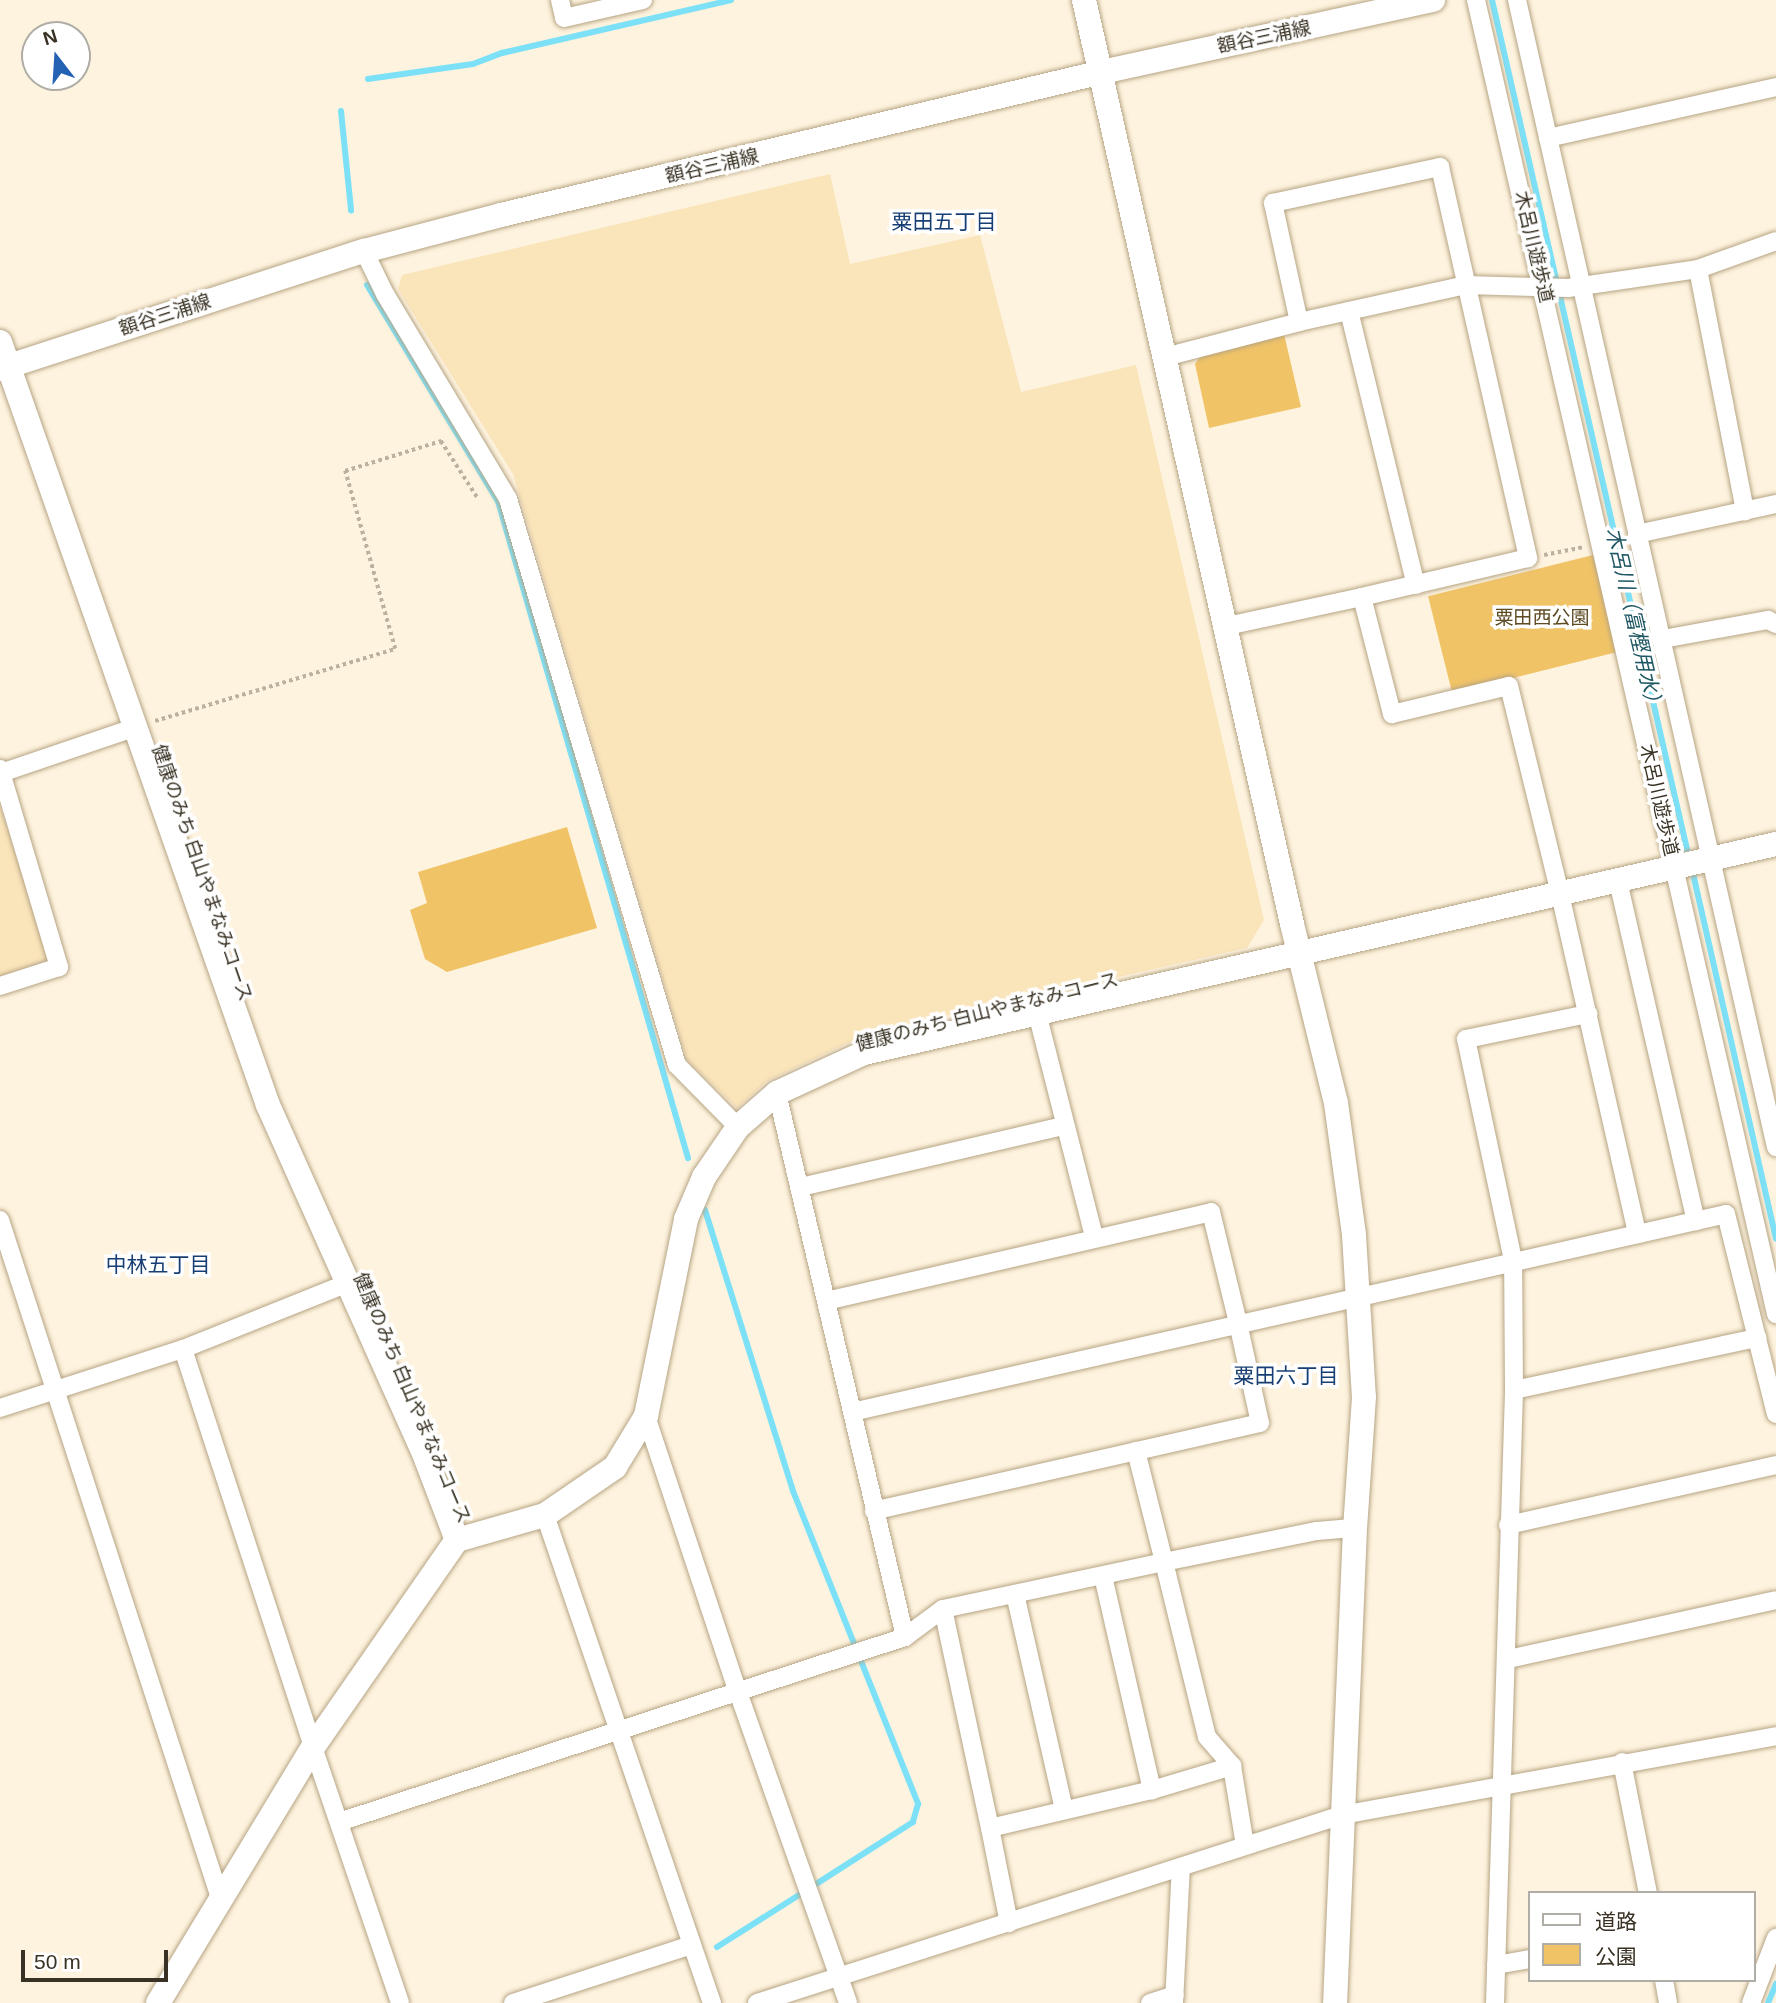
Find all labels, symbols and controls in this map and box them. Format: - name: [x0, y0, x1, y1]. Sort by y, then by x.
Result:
- street label: 額谷三浦線: [1215, 16, 1313, 58]
- north arrow: [21, 21, 91, 91]
- text: N: [41, 25, 60, 49]
- street label: 額谷三浦線: [663, 144, 761, 188]
- street label: 木呂川遊歩道: [1510, 189, 1558, 305]
- district label: 粟田五丁目: [892, 209, 996, 235]
- street label: 額谷三浦線: [116, 289, 214, 341]
- water label: 木呂川（富樫用水）: [1600, 525, 1668, 715]
- park label: 粟田西公園: [1495, 607, 1589, 629]
- street label: 健康のみち 白山やまなみコース: [147, 741, 257, 1005]
- street label: 木呂川遊歩道: [1635, 742, 1683, 858]
- street label: 健康のみち 白山やまなみコース: [853, 968, 1121, 1056]
- district label: 中林五丁目: [106, 1252, 210, 1278]
- street label: 健康のみち 白山やまなみコース: [349, 1269, 475, 1527]
- district label: 粟田六丁目: [1234, 1363, 1338, 1389]
- legend: [1528, 1891, 1755, 1982]
- text: 道路: [1595, 1910, 1637, 1933]
- scale bar: [24, 1937, 172, 1981]
- text: 公園: [1595, 1945, 1637, 1968]
- text: 50 m: [34, 1950, 81, 1973]

